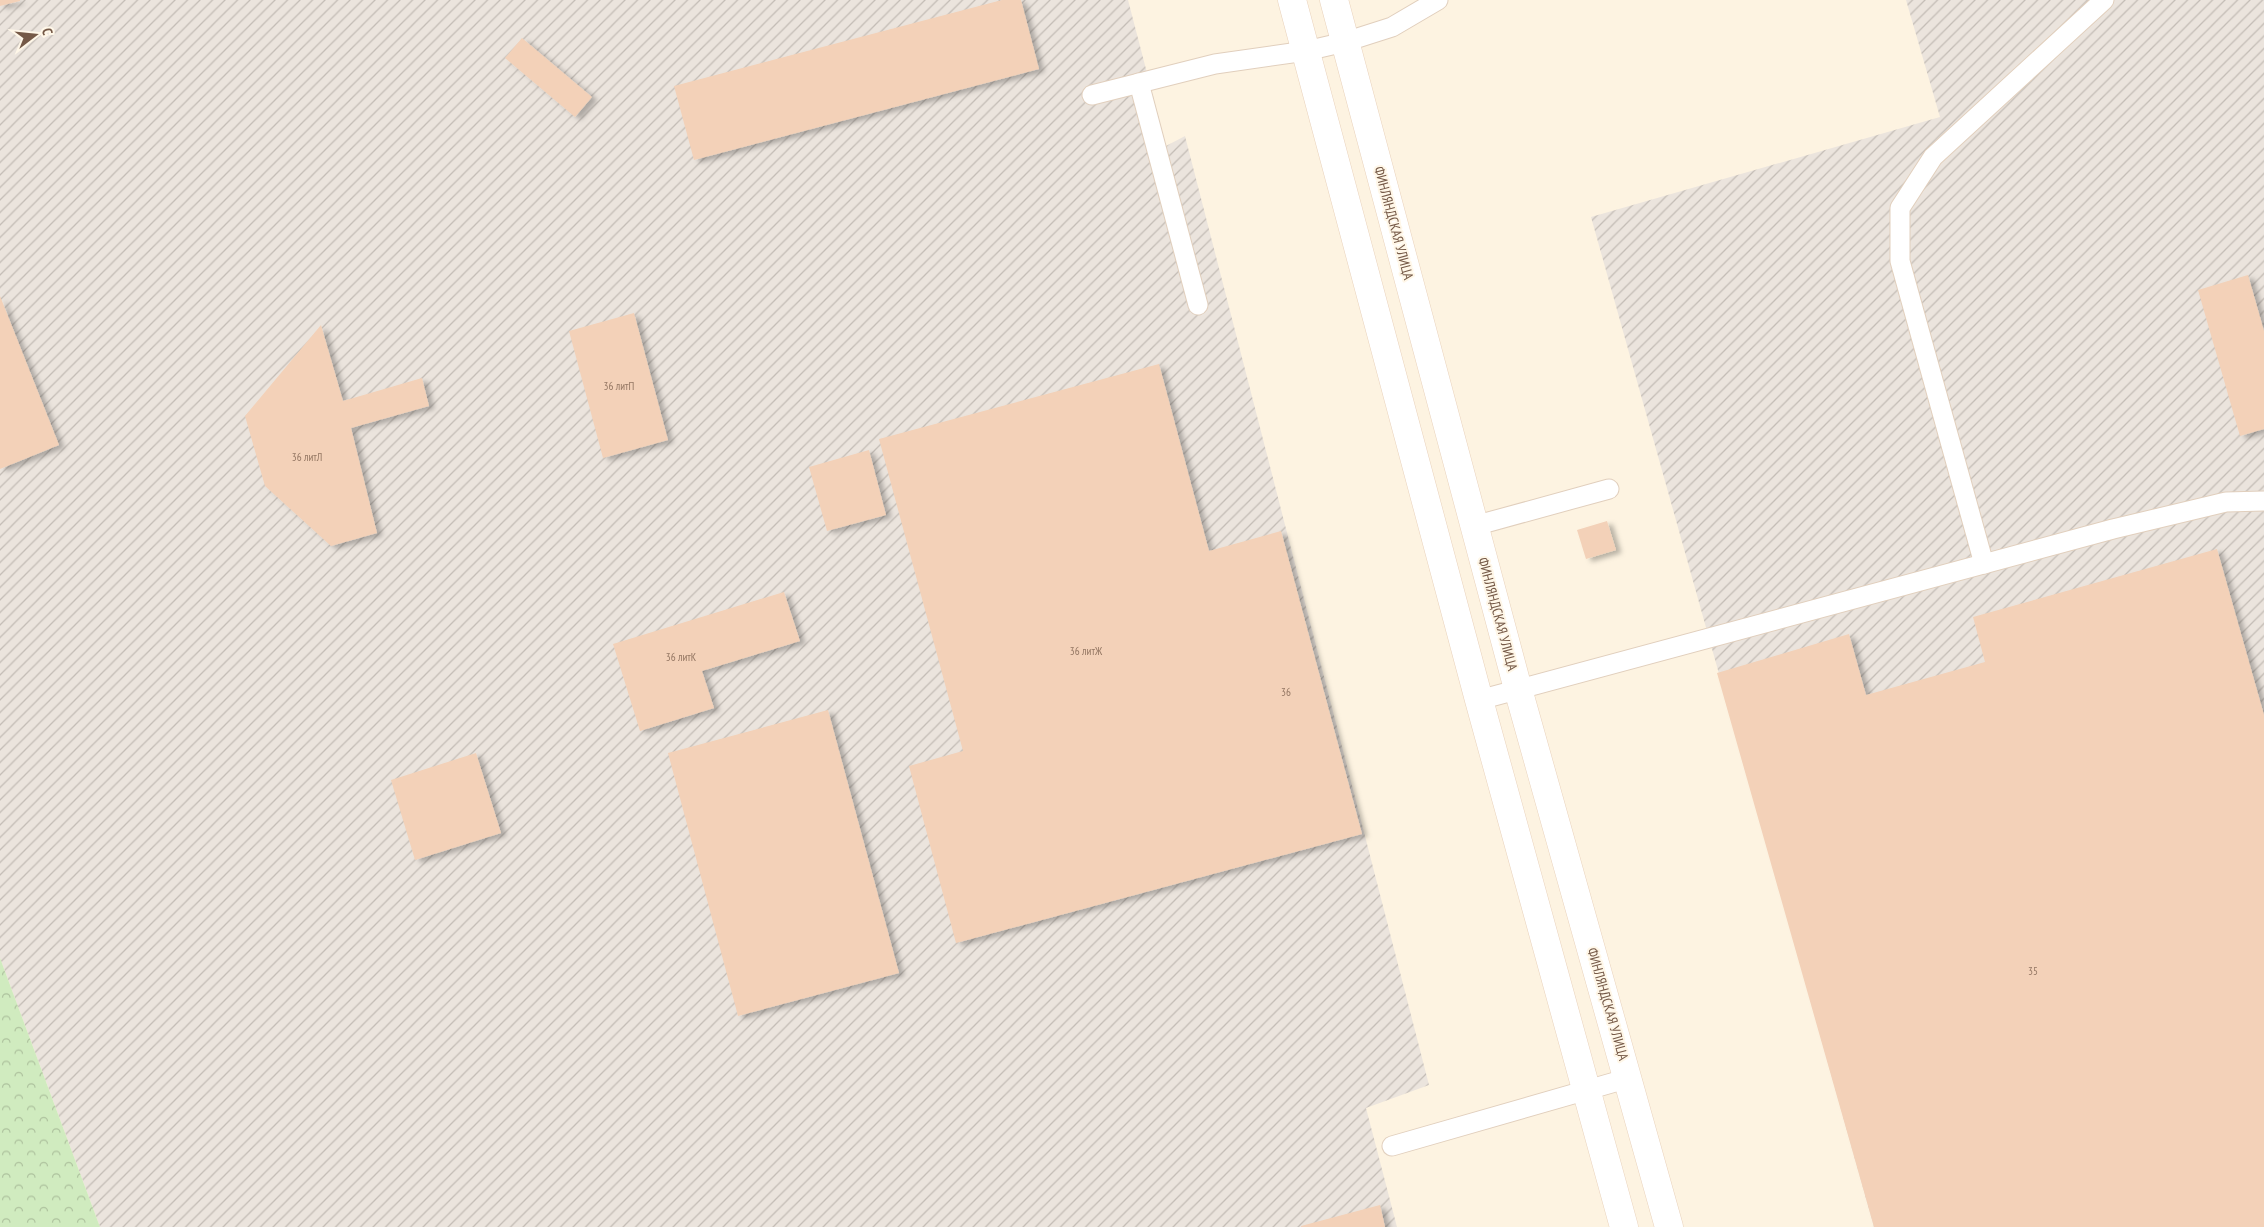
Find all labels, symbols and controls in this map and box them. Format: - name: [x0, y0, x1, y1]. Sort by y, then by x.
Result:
- north arrow: [10, 10, 60, 60]
- text: С: [38, 26, 57, 38]
- street label: ФИНЛЯНДСКАЯ УЛИЦА: [1370, 164, 1418, 282]
- house number: 36 литП: [604, 379, 635, 393]
- house number: 36 литЛ: [292, 450, 322, 464]
- street label: ФИНЛЯНДСКАЯ УЛИЦА: [1474, 555, 1522, 673]
- house number: 36 литЖ: [1070, 644, 1103, 658]
- house number: 36 литК: [666, 650, 697, 664]
- house number: 36: [1281, 685, 1291, 699]
- street label: ФИНЛЯНДСКАЯ УЛИЦА: [1583, 946, 1633, 1063]
- house number: 35: [2028, 964, 2038, 978]

